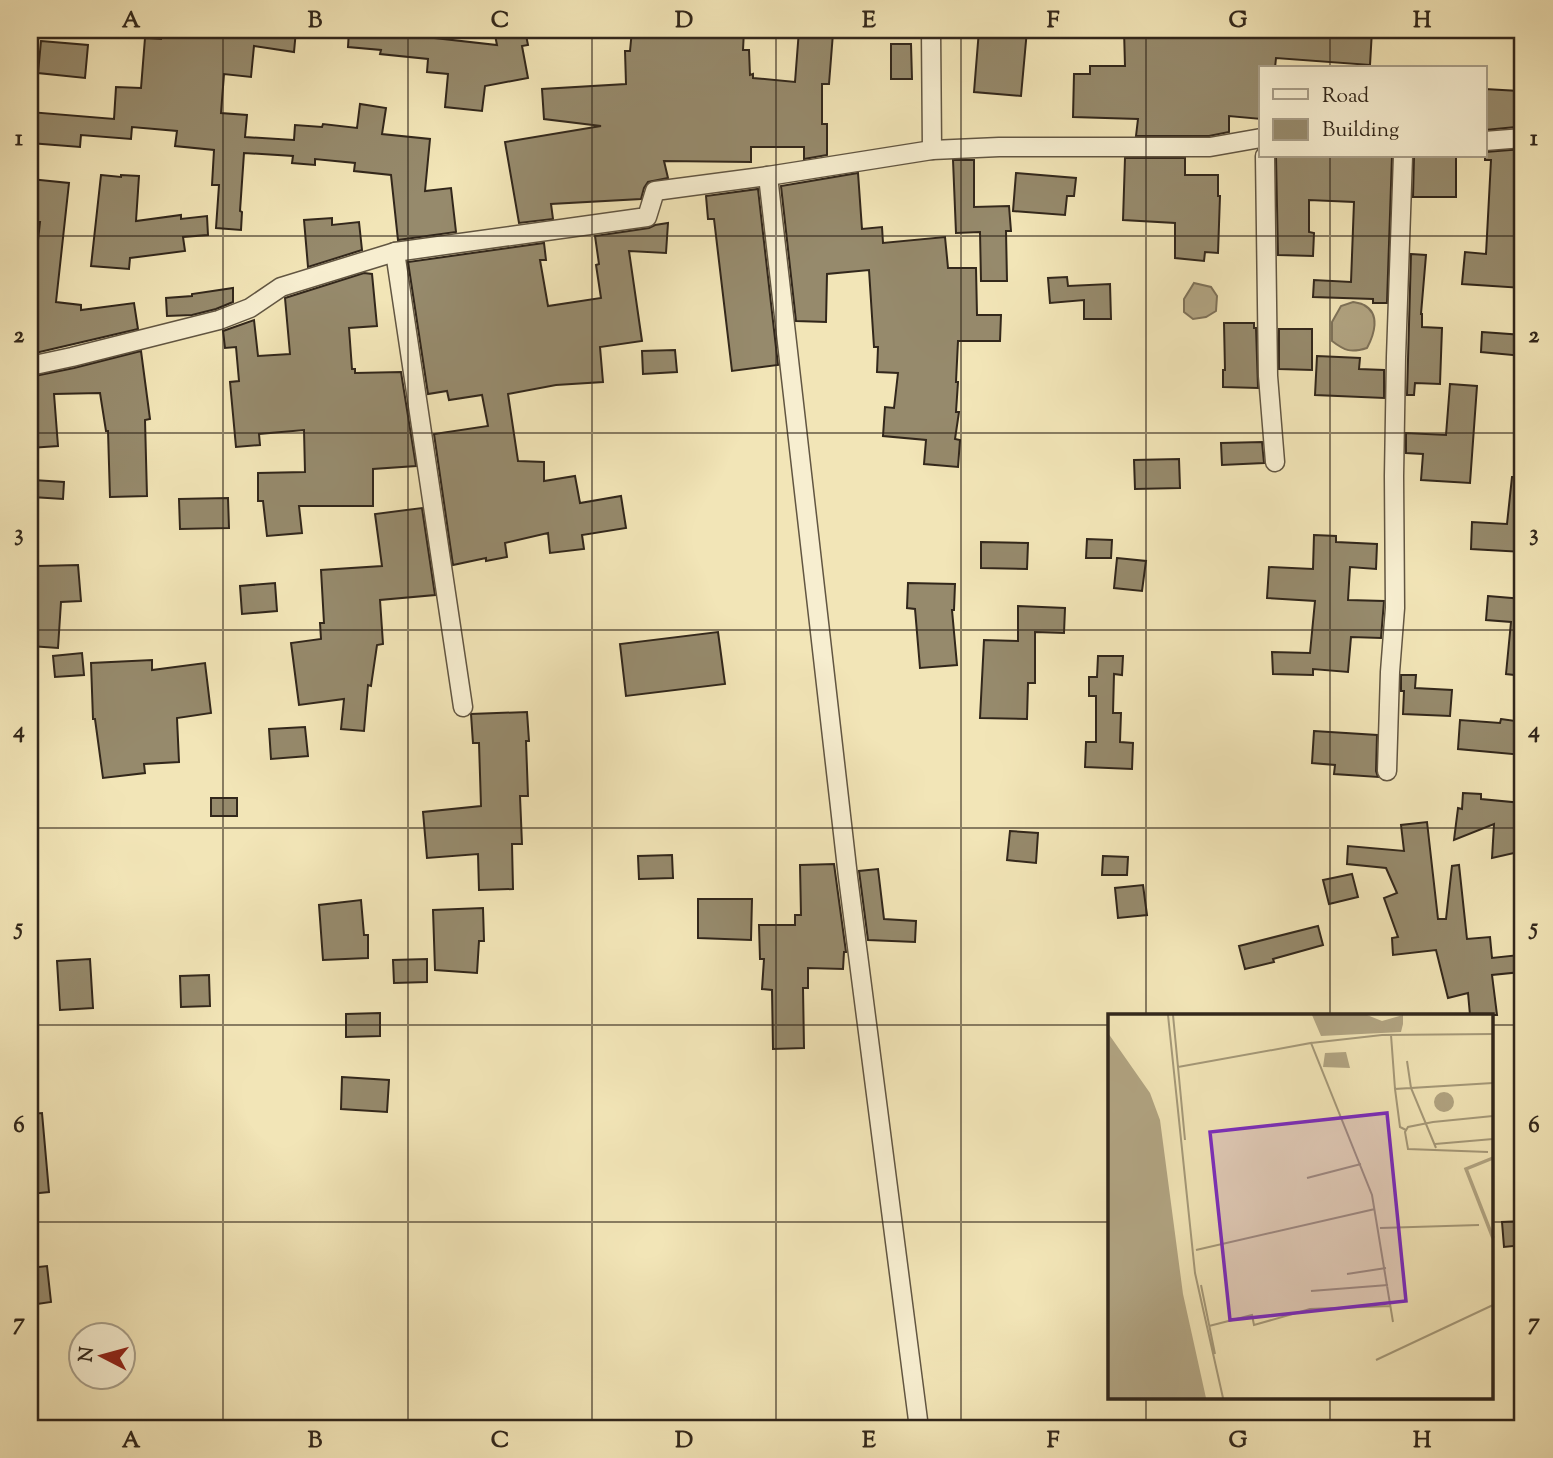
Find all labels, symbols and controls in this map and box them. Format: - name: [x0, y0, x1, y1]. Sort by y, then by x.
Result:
- text: A: [122, 5, 141, 38]
- text: B: [308, 5, 323, 38]
- text: C: [491, 5, 509, 38]
- text: D: [675, 5, 693, 38]
- text: E: [862, 5, 876, 38]
- text: F: [1047, 5, 1060, 38]
- text: G: [1229, 5, 1248, 38]
- text: H: [1413, 5, 1432, 38]
- legend: [1259, 66, 1486, 158]
- text: Road: [1322, 82, 1369, 112]
- text: Building: [1322, 116, 1399, 146]
- text: 1: [15, 123, 23, 156]
- text: 1: [1530, 123, 1538, 156]
- text: 2: [14, 320, 25, 353]
- text: 2: [1529, 320, 1540, 353]
- text: 3: [14, 518, 24, 551]
- text: 3: [1529, 518, 1539, 551]
- text: 4: [12, 715, 25, 748]
- text: 4: [1527, 715, 1540, 748]
- text: 5: [13, 912, 23, 945]
- text: 5: [1528, 912, 1538, 945]
- inset map: [1108, 1014, 1494, 1398]
- text: 6: [13, 1110, 25, 1143]
- text: 6: [1528, 1110, 1540, 1143]
- text: 7: [13, 1307, 25, 1340]
- text: 7: [1528, 1307, 1540, 1340]
- north arrow: [66, 1322, 136, 1392]
- text: N: [73, 1346, 102, 1363]
- text: A: [122, 1425, 141, 1458]
- text: B: [308, 1425, 323, 1458]
- text: C: [491, 1425, 509, 1458]
- text: D: [675, 1425, 693, 1458]
- text: E: [862, 1425, 876, 1458]
- text: F: [1047, 1425, 1060, 1458]
- text: G: [1229, 1425, 1248, 1458]
- text: H: [1413, 1425, 1432, 1458]

